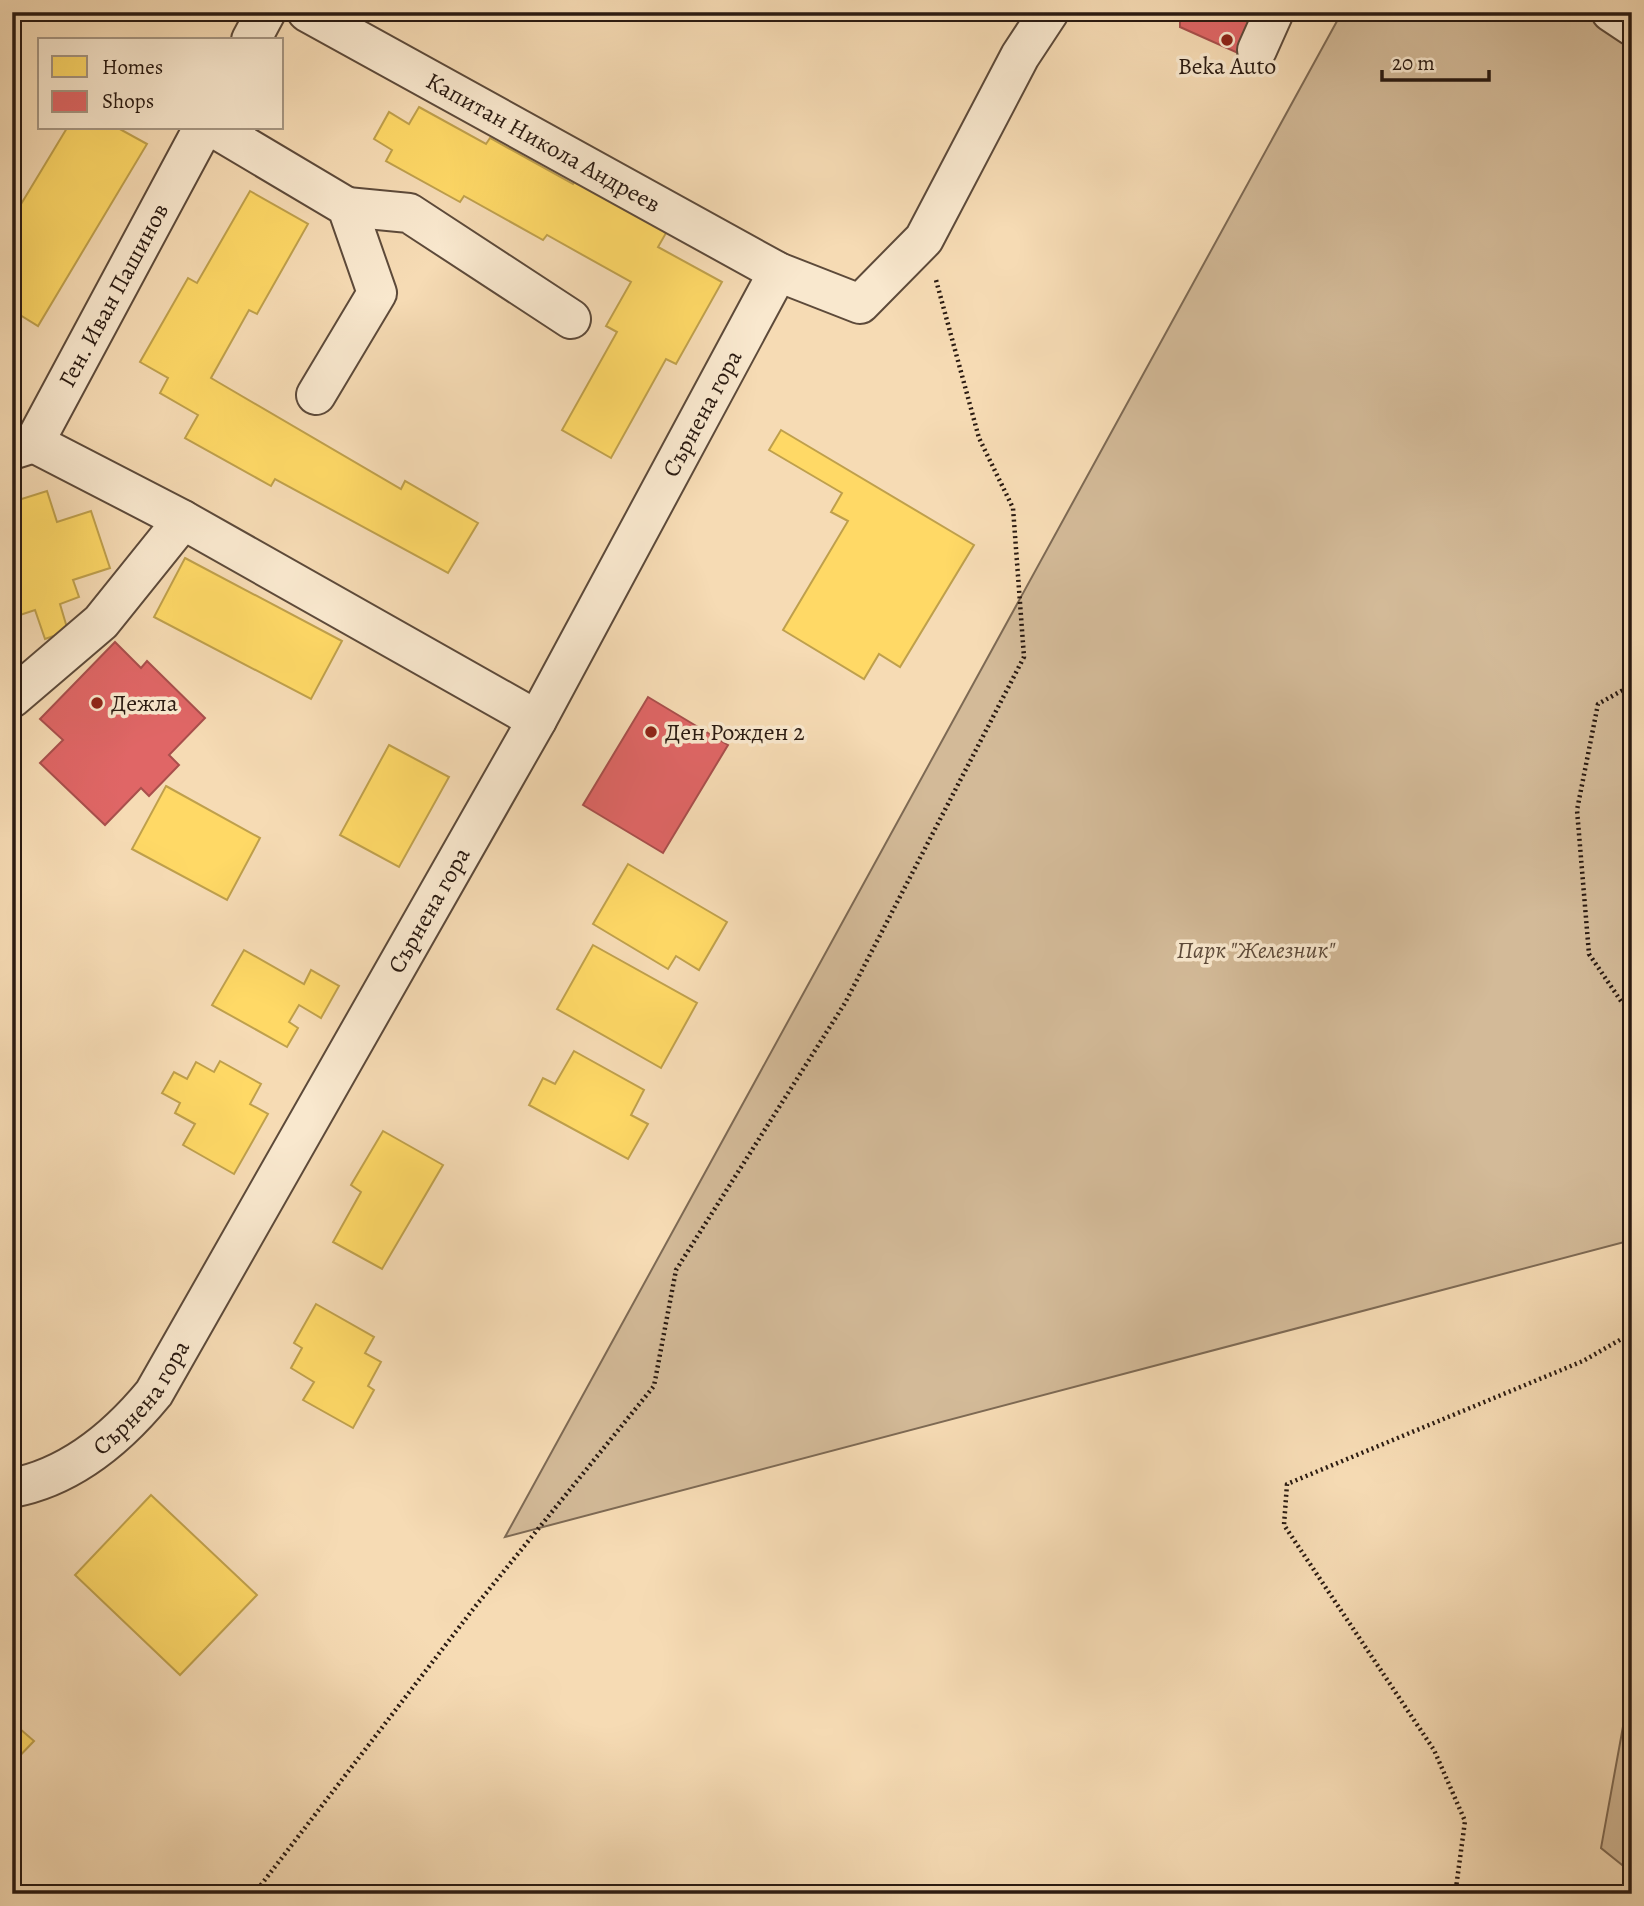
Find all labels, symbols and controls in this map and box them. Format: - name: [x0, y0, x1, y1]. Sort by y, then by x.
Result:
- marker: Beka Auto: [1219, 32, 1235, 48]
- legend: [38, 38, 284, 130]
- scale bar: [1382, 38, 1488, 82]
- text: 20 m: [1392, 49, 1435, 77]
- place label: Beka Auto: [1178, 50, 1276, 82]
- text: Homes: [102, 53, 163, 81]
- street label: Капитан Никола Андреев: [420, 65, 666, 220]
- text: Shops: [102, 87, 154, 115]
- street label: Ген. Иван Пашинов: [51, 197, 176, 393]
- street label: Сърнена гора: [655, 344, 749, 483]
- place label: Дежла: [111, 687, 178, 719]
- marker: Дежла: [89, 695, 105, 711]
- place label: Ден Рожден 2: [665, 716, 805, 748]
- marker: Ден Рожден 2: [643, 724, 659, 740]
- street label: Сърнена гора: [380, 841, 477, 979]
- park label: Парк "Железник": [1177, 934, 1336, 966]
- street label: Сърнена гора: [86, 1334, 197, 1462]

